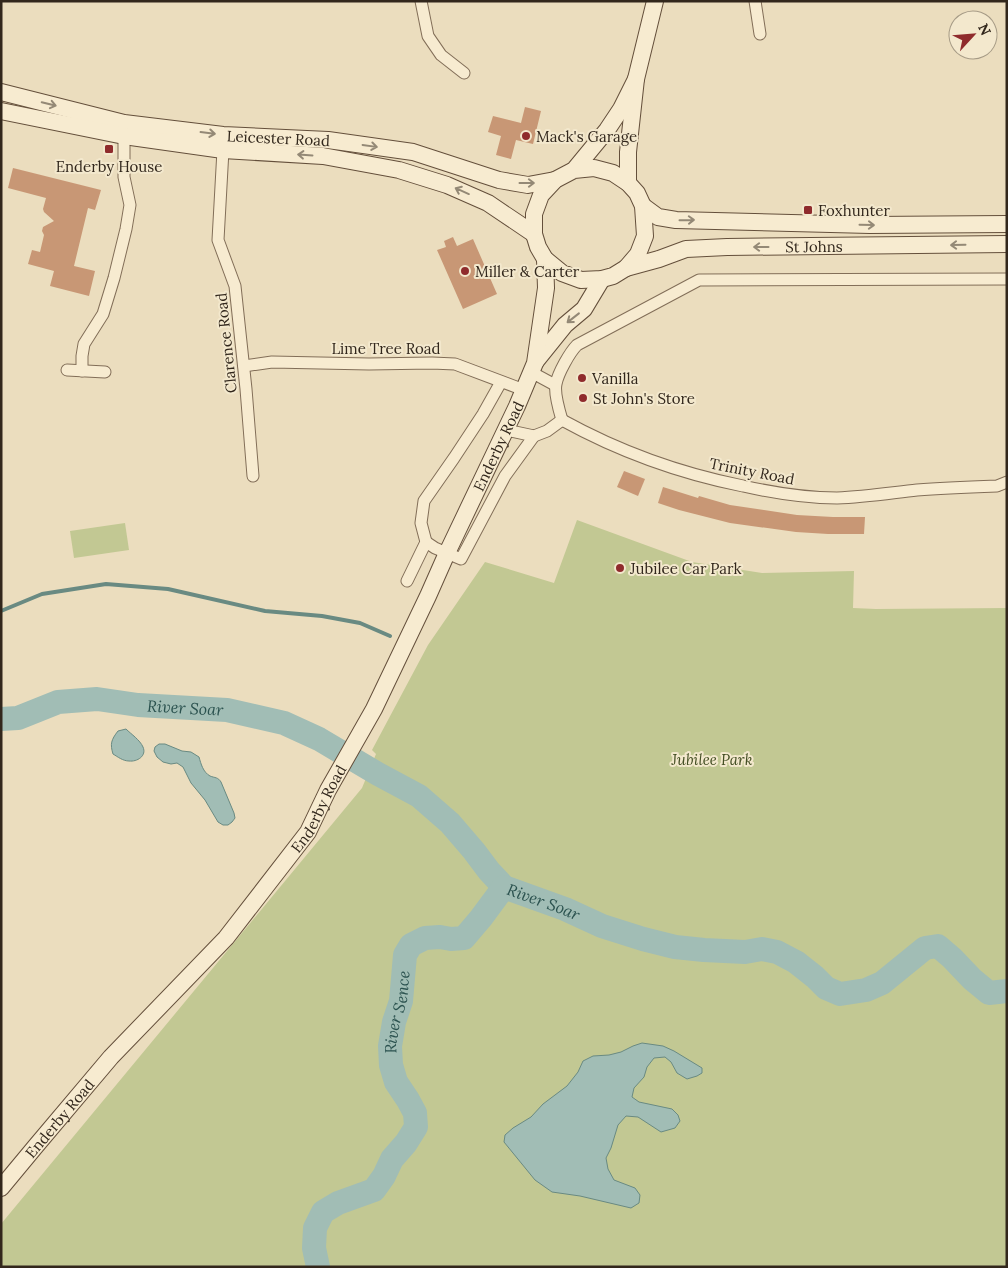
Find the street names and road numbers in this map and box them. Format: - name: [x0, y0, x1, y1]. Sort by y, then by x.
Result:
- street label: Leicester Road: [226, 126, 330, 150]
- street label: St Johns: [785, 236, 843, 256]
- street label: Clarence Road: [211, 292, 241, 394]
- street label: Lime Tree Road: [331, 339, 441, 358]
- street label: Enderby Road: [468, 398, 527, 494]
- street label: Trinity Road: [708, 453, 796, 489]
- street label: Enderby Road: [286, 761, 350, 856]
- street label: Enderby Road: [21, 1075, 98, 1161]

